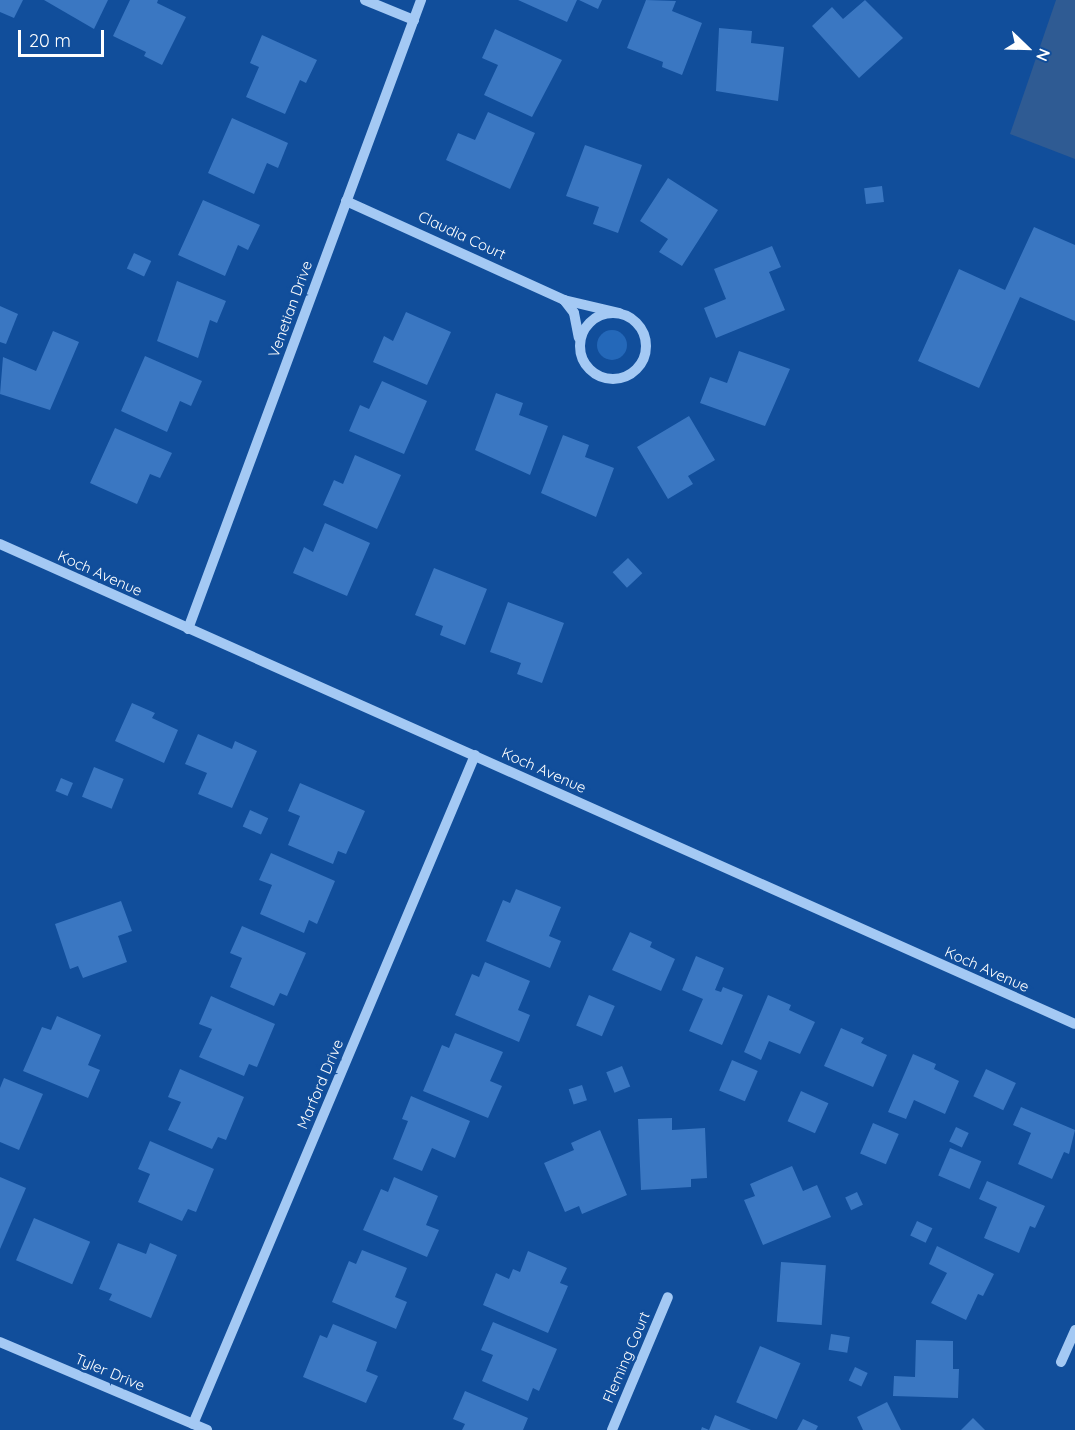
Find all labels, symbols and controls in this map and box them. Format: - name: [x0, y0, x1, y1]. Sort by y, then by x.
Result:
- scale bar: [21, 18, 106, 56]
- north arrow: [997, 18, 1057, 78]
- text: 20 m: [29, 29, 71, 52]
- text: N: [1032, 46, 1055, 64]
- street label: Claudia Court: [415, 207, 509, 263]
- street label: Venetian Drive: [264, 258, 316, 360]
- street label: Koch Avenue: [55, 546, 145, 600]
- street label: Koch Avenue: [499, 743, 589, 797]
- street label: Koch Avenue: [942, 942, 1032, 996]
- street label: Marford Drive: [293, 1036, 347, 1132]
- street label: Fleming Court: [599, 1309, 653, 1405]
- street label: Tyler Drive: [72, 1349, 148, 1395]

